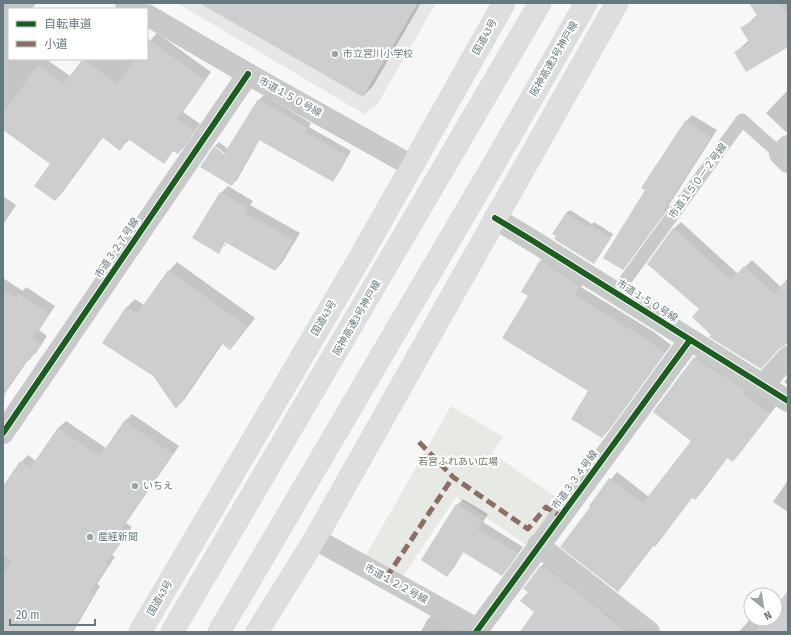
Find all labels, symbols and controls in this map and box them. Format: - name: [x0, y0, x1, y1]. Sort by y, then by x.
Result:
- legend: [8, 8, 148, 60]
- text: 自転車道: [44, 17, 92, 31]
- street label: 国道43号: [470, 17, 500, 57]
- street label: 阪神高速3号神戸線: [528, 19, 580, 99]
- text: 小道: [44, 37, 68, 51]
- place label: 市立宮川小学校: [343, 48, 413, 60]
- marker: 市立宮川小学校: [330, 49, 340, 59]
- street label: 市道１５０号線: [256, 75, 324, 119]
- street label: 市道１５０－２号線: [667, 141, 729, 221]
- street label: 市道３２７号線: [92, 216, 142, 280]
- street label: 市道１５０号線: [614, 277, 680, 325]
- street label: 阪神高速3号神戸線: [331, 278, 383, 358]
- street label: 国道43号: [309, 298, 339, 338]
- street label: 市道３３４号線: [550, 448, 600, 512]
- park label: 若宮ふれあい広場: [418, 456, 498, 468]
- place label: いちえ: [143, 480, 173, 492]
- marker: いちえ: [130, 481, 140, 491]
- place label: 産経新聞: [98, 531, 138, 543]
- marker: 産経新聞: [85, 532, 95, 542]
- street label: 市道１２２号線: [362, 562, 430, 606]
- street label: 国道43号: [145, 578, 175, 618]
- north arrow: [743, 587, 783, 627]
- scale bar: [10, 601, 95, 627]
- text: 20 m: [16, 608, 40, 622]
- text: N: [762, 608, 774, 623]

